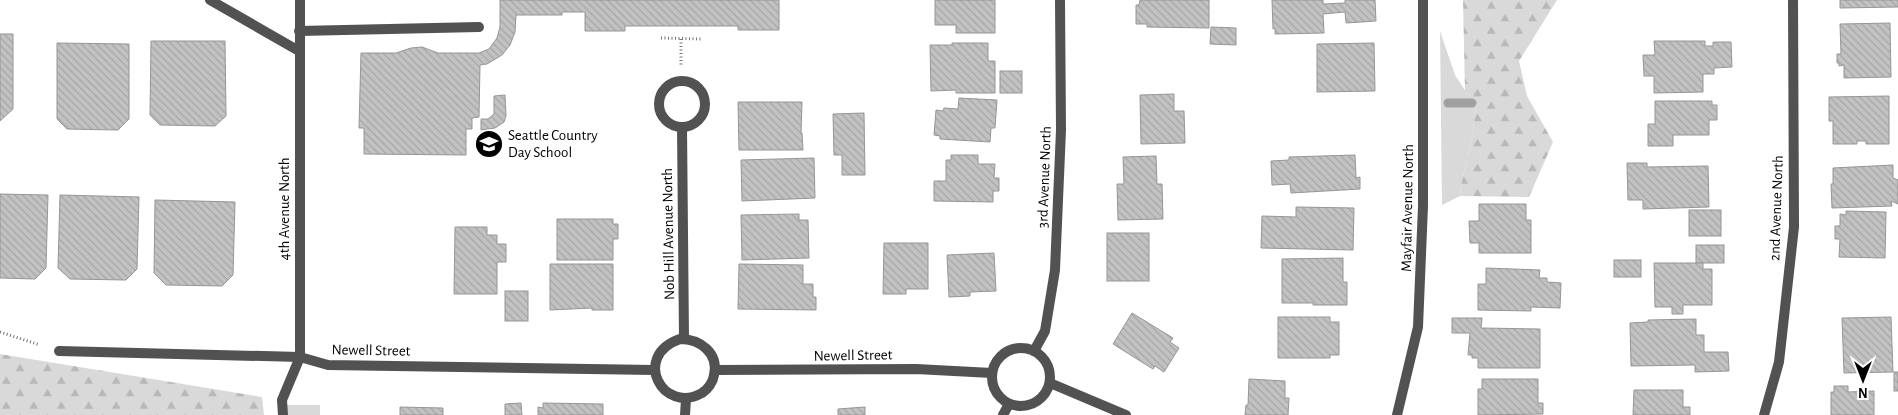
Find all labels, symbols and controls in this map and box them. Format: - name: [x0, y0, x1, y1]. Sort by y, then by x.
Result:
- street label: 3rd Avenue North: [1035, 126, 1054, 228]
- place label: Seattle Country Day School: [508, 128, 598, 160]
- school or university icon: Seattle Country Day School: [474, 129, 504, 159]
- street label: Mayfair Avenue North: [1399, 144, 1416, 272]
- street label: 2nd Avenue North: [1767, 155, 1786, 261]
- street label: 4th Avenue North: [277, 157, 292, 261]
- street label: Nob Hill Avenue North: [660, 168, 677, 300]
- street label: Newell Street: [331, 342, 411, 359]
- street label: Newell Street: [813, 347, 893, 364]
- north arrow: [1838, 355, 1888, 405]
- text: N: [1858, 385, 1868, 399]

